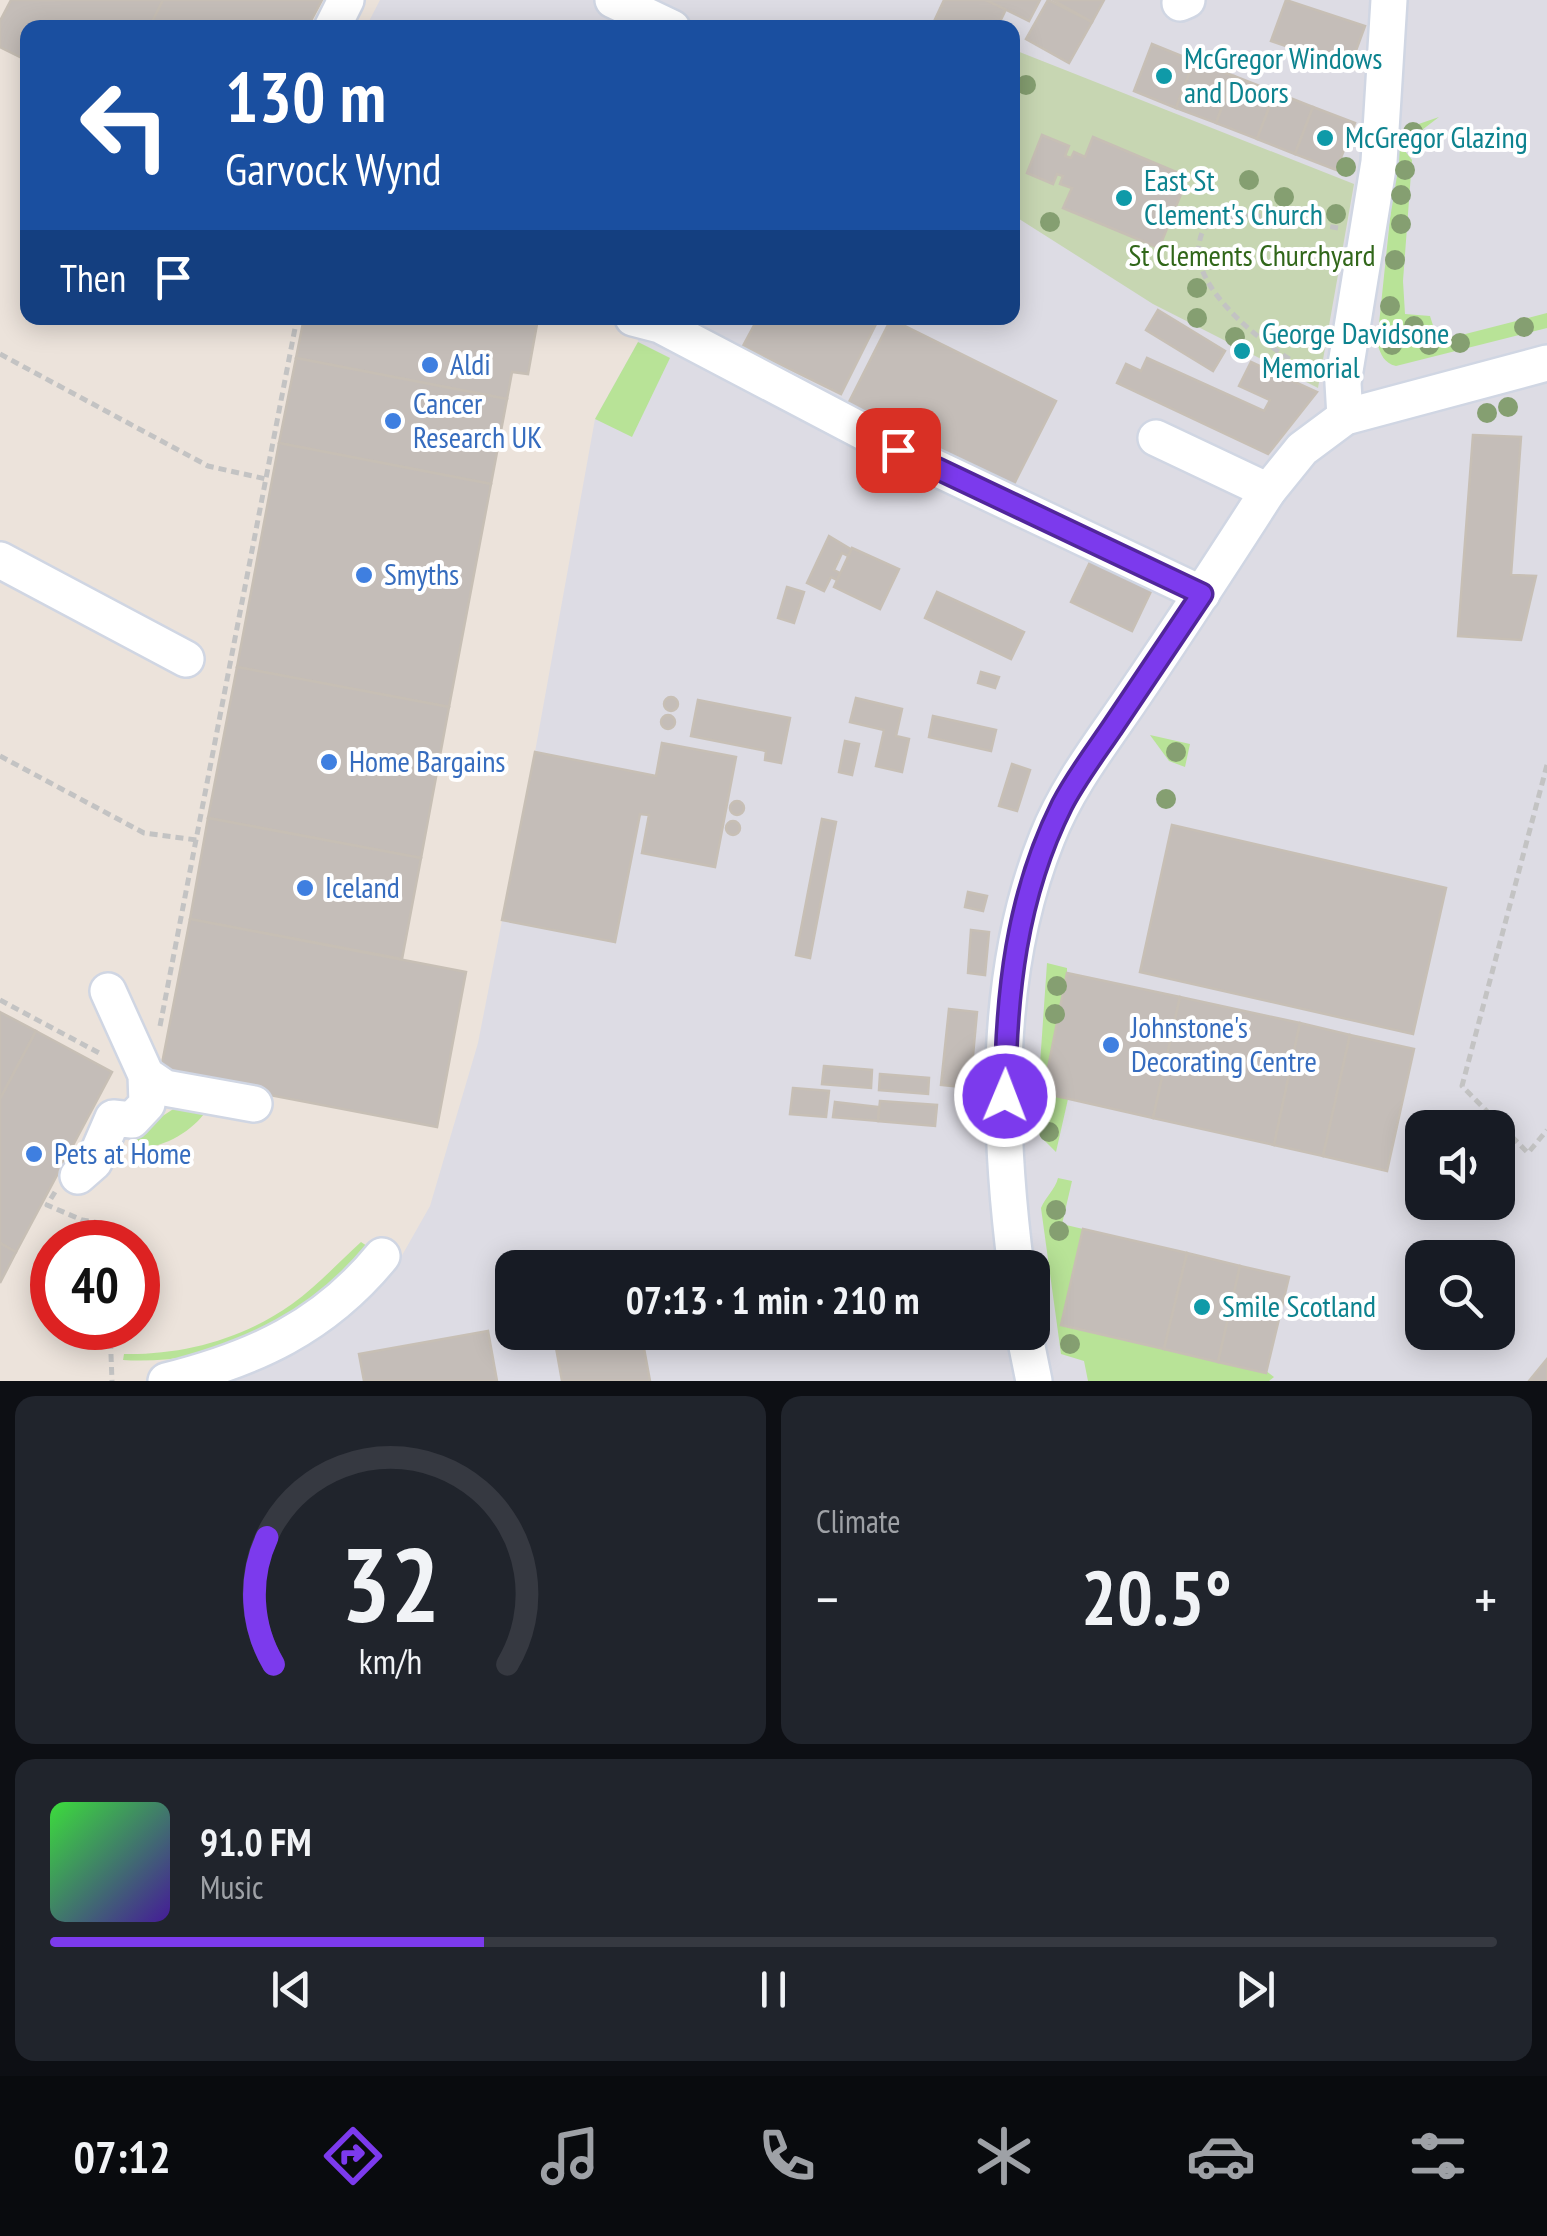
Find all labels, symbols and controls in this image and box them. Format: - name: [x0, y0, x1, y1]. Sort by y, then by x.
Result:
- place label: McGregor Windows and Doors: [1184, 38, 1382, 111]
- text: 130 m: [225, 51, 386, 141]
- icon: left: [60, 60, 190, 190]
- marker: McGregor Windows and Doors: [1153, 65, 1175, 87]
- place label: McGregor Glazing: [1345, 117, 1528, 156]
- marker: McGregor Glazing: [1314, 127, 1336, 149]
- text: Garvock Wynd: [225, 139, 441, 197]
- place label: East St Clement's Church: [1144, 160, 1323, 233]
- marker: East St Clement's Church: [1113, 187, 1135, 209]
- park label: St Clements Churchyard: [1129, 235, 1375, 274]
- icon: arrive: [146, 250, 201, 305]
- text: Then: [60, 253, 126, 302]
- place label: George Davidsone Memorial: [1262, 313, 1449, 386]
- marker: George Davidsone Memorial: [1231, 340, 1253, 362]
- place label: Aldi: [450, 344, 491, 383]
- marker: Aldi: [419, 354, 441, 376]
- place label: Cancer Research UK: [413, 383, 542, 456]
- pin: [856, 408, 941, 493]
- marker: Cancer Research UK: [382, 410, 404, 432]
- icon: arrive: [871, 423, 926, 478]
- place label: Smyths: [384, 554, 459, 593]
- marker: Smyths: [353, 564, 375, 586]
- place label: Home Bargains: [349, 741, 505, 780]
- marker: Home Bargains: [318, 751, 340, 773]
- place label: Iceland: [325, 867, 400, 906]
- marker: Iceland: [294, 877, 316, 899]
- place label: Johnstone's Decorating Centre: [1130, 1007, 1317, 1080]
- marker: Johnstone's Decorating Centre: [1100, 1034, 1122, 1056]
- position arrow: [953, 1044, 1057, 1148]
- map controls: [1405, 1110, 1515, 1350]
- button: sound: [1405, 1110, 1515, 1220]
- place label: Pets at Home: [54, 1133, 191, 1172]
- marker: Pets at Home: [23, 1143, 45, 1165]
- speed limit sign: 40: [30, 1220, 160, 1350]
- button: search: [1405, 1240, 1515, 1350]
- text: 07:13 · 1 min · 210 m: [626, 1275, 919, 1324]
- place label: Smile Scotland: [1222, 1286, 1376, 1325]
- marker: Smile Scotland: [1191, 1296, 1213, 1318]
- text: Climate: [816, 1500, 900, 1542]
- text: 32: [341, 1516, 440, 1651]
- text: 20.5°: [1081, 1549, 1232, 1646]
- text: −: [816, 1563, 839, 1634]
- text: +: [1474, 1563, 1497, 1634]
- text: km/h: [359, 1638, 422, 1684]
- text: 91.0 FM: [200, 1817, 312, 1866]
- text: Music: [200, 1866, 263, 1908]
- icon: previous: [264, 1962, 319, 2017]
- icon: pause: [746, 1962, 801, 2017]
- icon: next: [1228, 1962, 1283, 2017]
- icon: directions: [318, 2121, 388, 2191]
- icon: music: [535, 2121, 605, 2191]
- icon: phone: [752, 2121, 822, 2191]
- icon: climate: [969, 2121, 1039, 2191]
- icon: car: [1186, 2121, 1256, 2191]
- icon: filters: [1403, 2121, 1473, 2191]
- text: 07:12: [74, 2127, 171, 2185]

